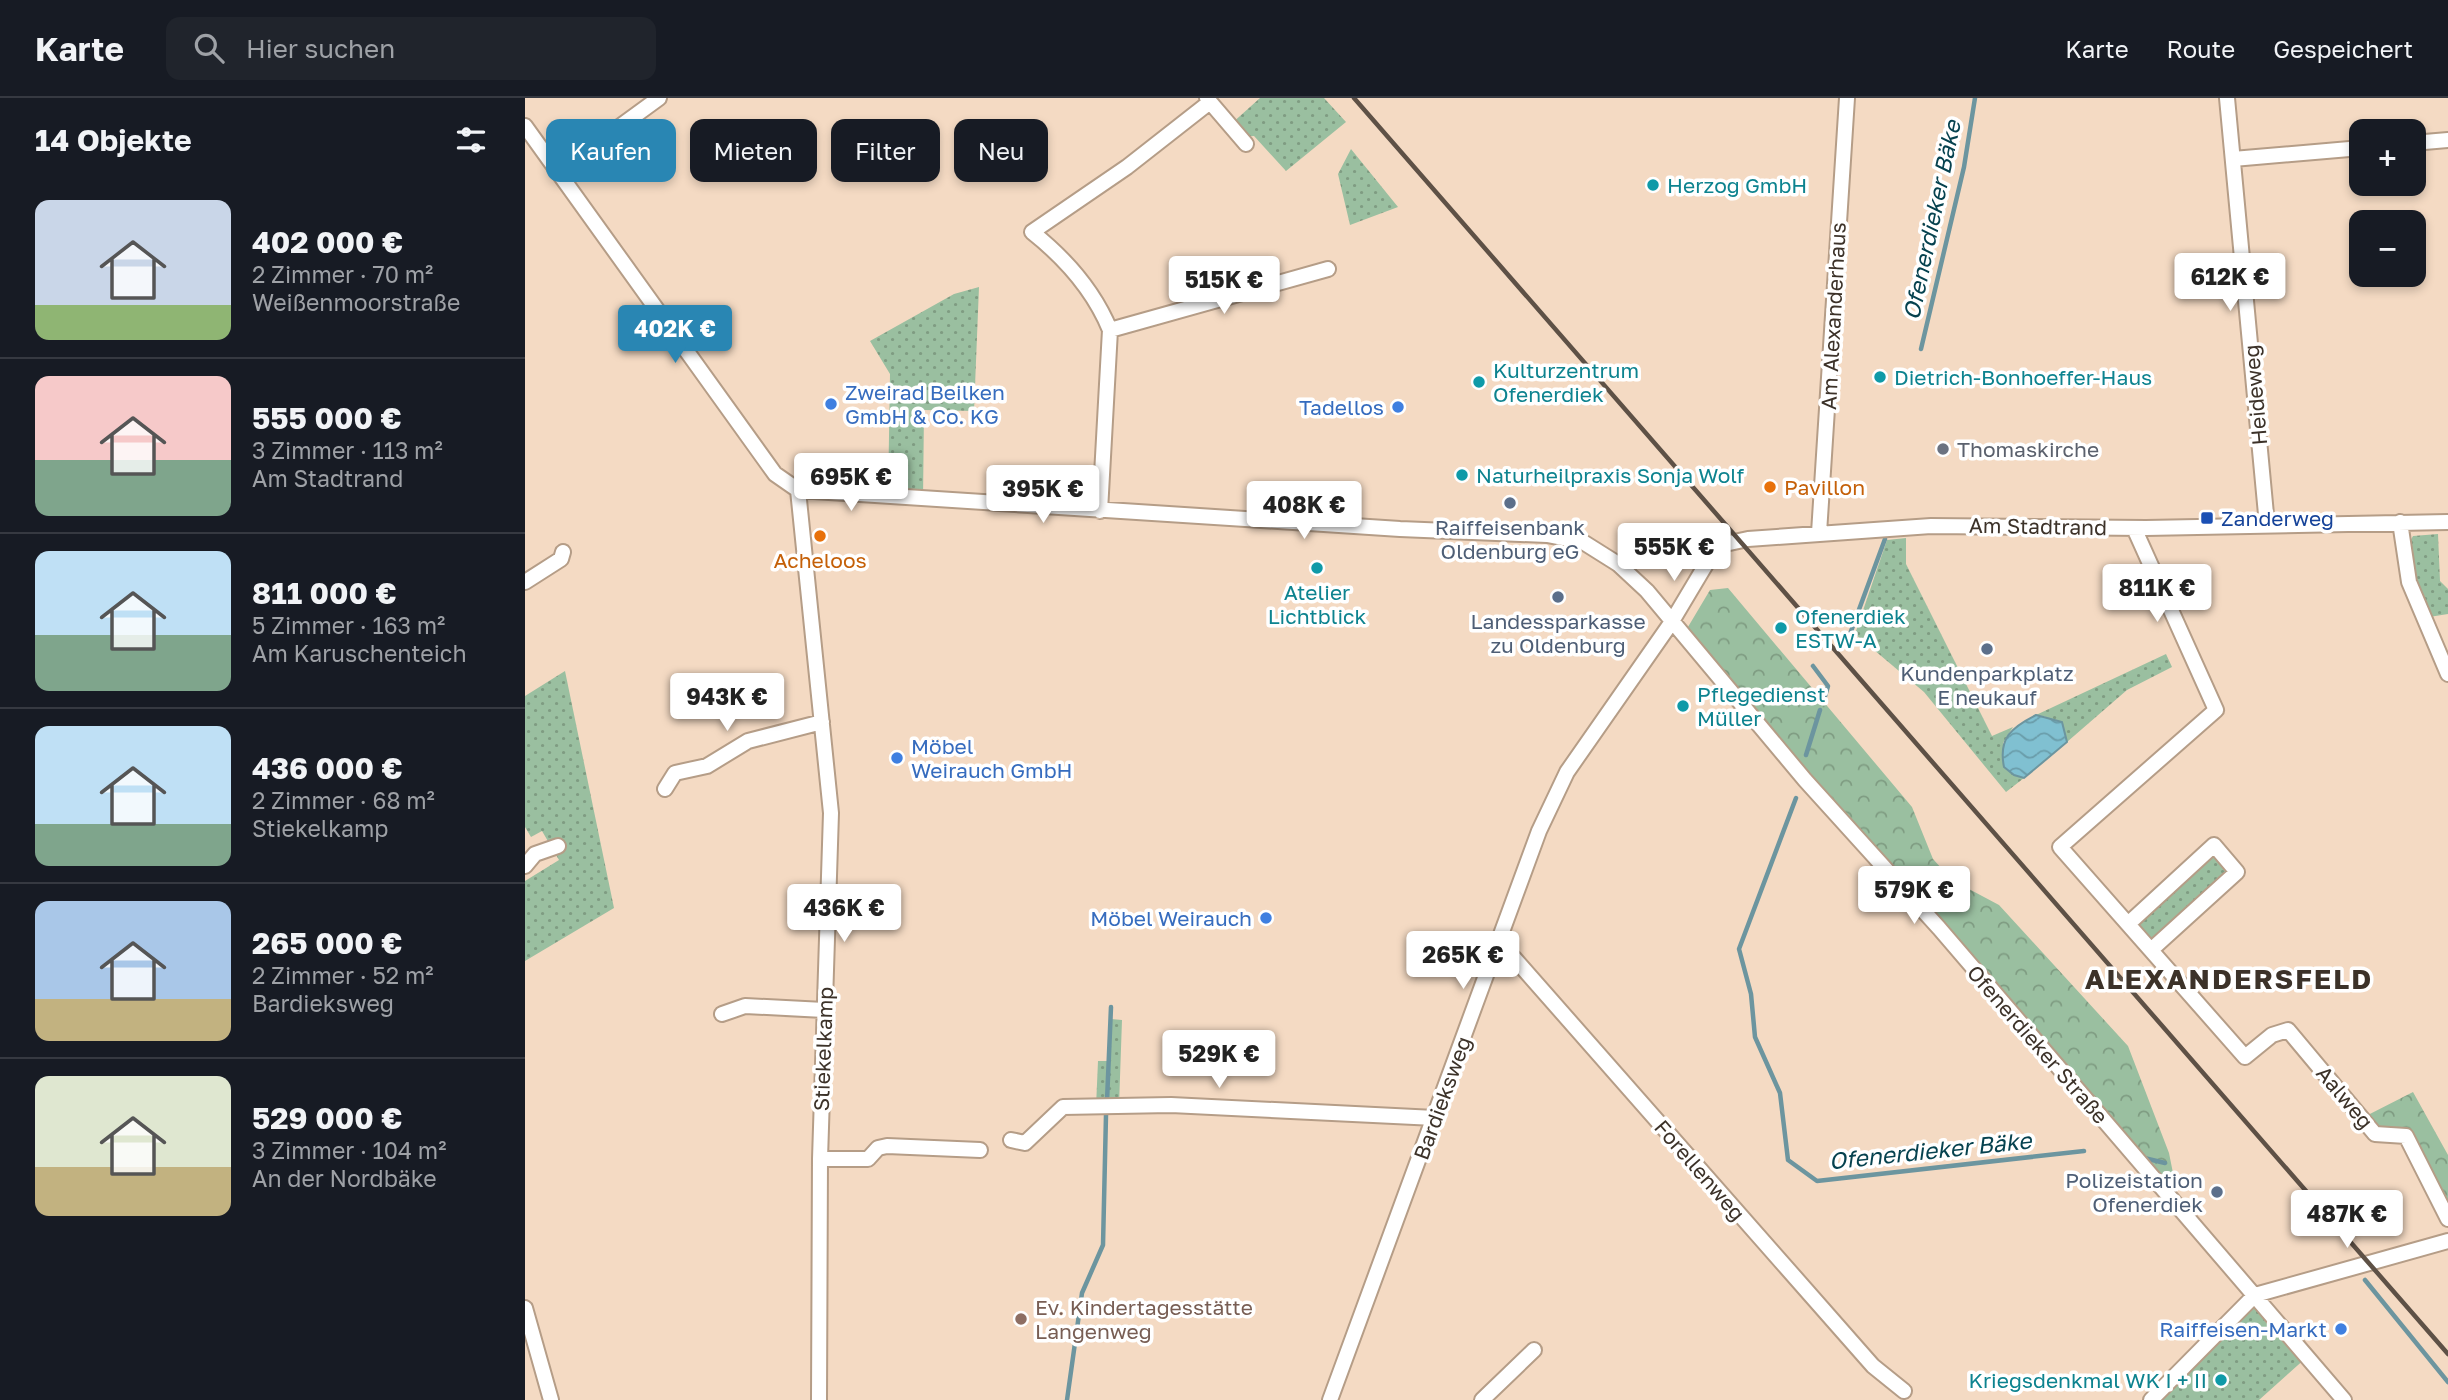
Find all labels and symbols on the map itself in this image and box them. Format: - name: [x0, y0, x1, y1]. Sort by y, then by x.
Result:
- water label: Ofenerdieker Bäke: [1896, 116, 1966, 322]
- place label: Herzog GmbH: [1667, 172, 1807, 198]
- marker: Herzog GmbH: [1645, 177, 1661, 193]
- street label: Am Alexanderhaus: [1815, 222, 1851, 410]
- pin: 612K €: [2173, 254, 2287, 313]
- pin: 515K €: [1167, 256, 1281, 316]
- pin: 402K €: [618, 306, 732, 365]
- street label: Heideweg: [2238, 344, 2272, 446]
- place label: Kulturzentrum Ofenerdiek: [1493, 357, 1639, 407]
- place label: Dietrich-Bonhoeffer-Haus: [1894, 364, 2152, 390]
- marker: Dietrich-Bonhoeffer-Haus: [1872, 369, 1888, 385]
- marker: Kulturzentrum Ofenerdiek: [1471, 374, 1487, 390]
- place label: Zweirad Beilken GmbH & Co. KG: [845, 379, 1005, 429]
- place label: Tadellos: [1299, 394, 1384, 420]
- marker: Zweirad Beilken GmbH & Co. KG: [823, 396, 839, 412]
- marker: Tadellos: [1390, 399, 1406, 415]
- place label: Thomaskirche: [1957, 436, 2099, 462]
- marker: Thomaskirche: [1935, 441, 1951, 457]
- pin: 695K €: [794, 454, 908, 513]
- place label: Naturheilpraxis Sonja Wolf: [1476, 462, 1745, 488]
- pin: 395K €: [986, 466, 1100, 525]
- marker: Naturheilpraxis Sonja Wolf: [1454, 467, 1470, 483]
- place label: Pavillon: [1784, 474, 1865, 500]
- marker: Pavillon: [1762, 479, 1778, 495]
- pin: 408K €: [1247, 482, 1361, 541]
- marker: Raiffeisenbank Oldenburg eG: [1502, 495, 1518, 511]
- place label: Zanderweg: [2221, 505, 2334, 531]
- marker: Zanderweg: [2199, 510, 2215, 526]
- street label: Am Stadtrand: [1969, 512, 2107, 540]
- place label: Raiffeisenbank Oldenburg eG: [1435, 514, 1585, 564]
- pin: 555K €: [1617, 524, 1731, 583]
- marker: Acheloos: [812, 528, 828, 544]
- place label: Acheloos: [773, 547, 867, 573]
- marker: Atelier Lichtblick: [1309, 560, 1325, 576]
- pin: 811K €: [2100, 564, 2214, 624]
- place label: Atelier Lichtblick: [1268, 579, 1366, 629]
- marker: Landessparkasse zu Oldenburg: [1550, 589, 1566, 605]
- place label: Ofenerdiek ESTW-A: [1795, 603, 1906, 653]
- place label: Landessparkasse zu Oldenburg: [1470, 608, 1646, 658]
- marker: Ofenerdiek ESTW-A: [1773, 620, 1789, 636]
- marker: Kundenparkplatz E neukauf: [1979, 641, 1995, 657]
- place label: Kundenparkplatz E neukauf: [1900, 660, 2074, 710]
- pin: 943K €: [670, 674, 784, 733]
- place label: Pflegedienst Müller: [1697, 681, 1826, 731]
- marker: Pflegedienst Müller: [1675, 698, 1691, 714]
- place label: Möbel Weirauch GmbH: [911, 733, 1073, 783]
- marker: Möbel Weirauch GmbH: [889, 750, 905, 766]
- pin: 579K €: [1857, 866, 1971, 926]
- pin: 436K €: [787, 884, 901, 944]
- place label: Möbel Weirauch: [1090, 905, 1252, 931]
- marker: Möbel Weirauch: [1258, 910, 1274, 926]
- pin: 265K €: [1406, 932, 1520, 991]
- street label: Ofenerdieker Straße: [1962, 959, 2114, 1129]
- district label: ALEXANDERSFELD: [2085, 962, 2373, 995]
- street label: Stiekelkamp: [808, 986, 838, 1112]
- pin: 529K €: [1162, 1030, 1276, 1090]
- street label: Bardieksweg: [1408, 1033, 1476, 1163]
- street label: Aalweg: [2311, 1060, 2379, 1134]
- street label: Forellenweg: [1649, 1114, 1751, 1226]
- water label: Ofenerdieker Bäke: [1827, 1125, 2034, 1175]
- place label: Polizeistation Ofenerdiek: [2065, 1167, 2203, 1217]
- marker: Polizeistation Ofenerdiek: [2209, 1184, 2225, 1200]
- pin: 487K €: [2290, 1190, 2404, 1250]
- place label: Ev. Kindertagesstätte Langenweg: [1035, 1294, 1253, 1344]
- marker: Ev. Kindertagesstätte Langenweg: [1013, 1311, 1029, 1327]
- place label: Raiffeisen-Markt: [2159, 1316, 2327, 1342]
- marker: Raiffeisen-Markt: [2333, 1321, 2349, 1337]
- place label: Kriegsdenkmal WK I + II: [1968, 1367, 2207, 1393]
- marker: Kriegsdenkmal WK I + II: [2213, 1372, 2229, 1388]

